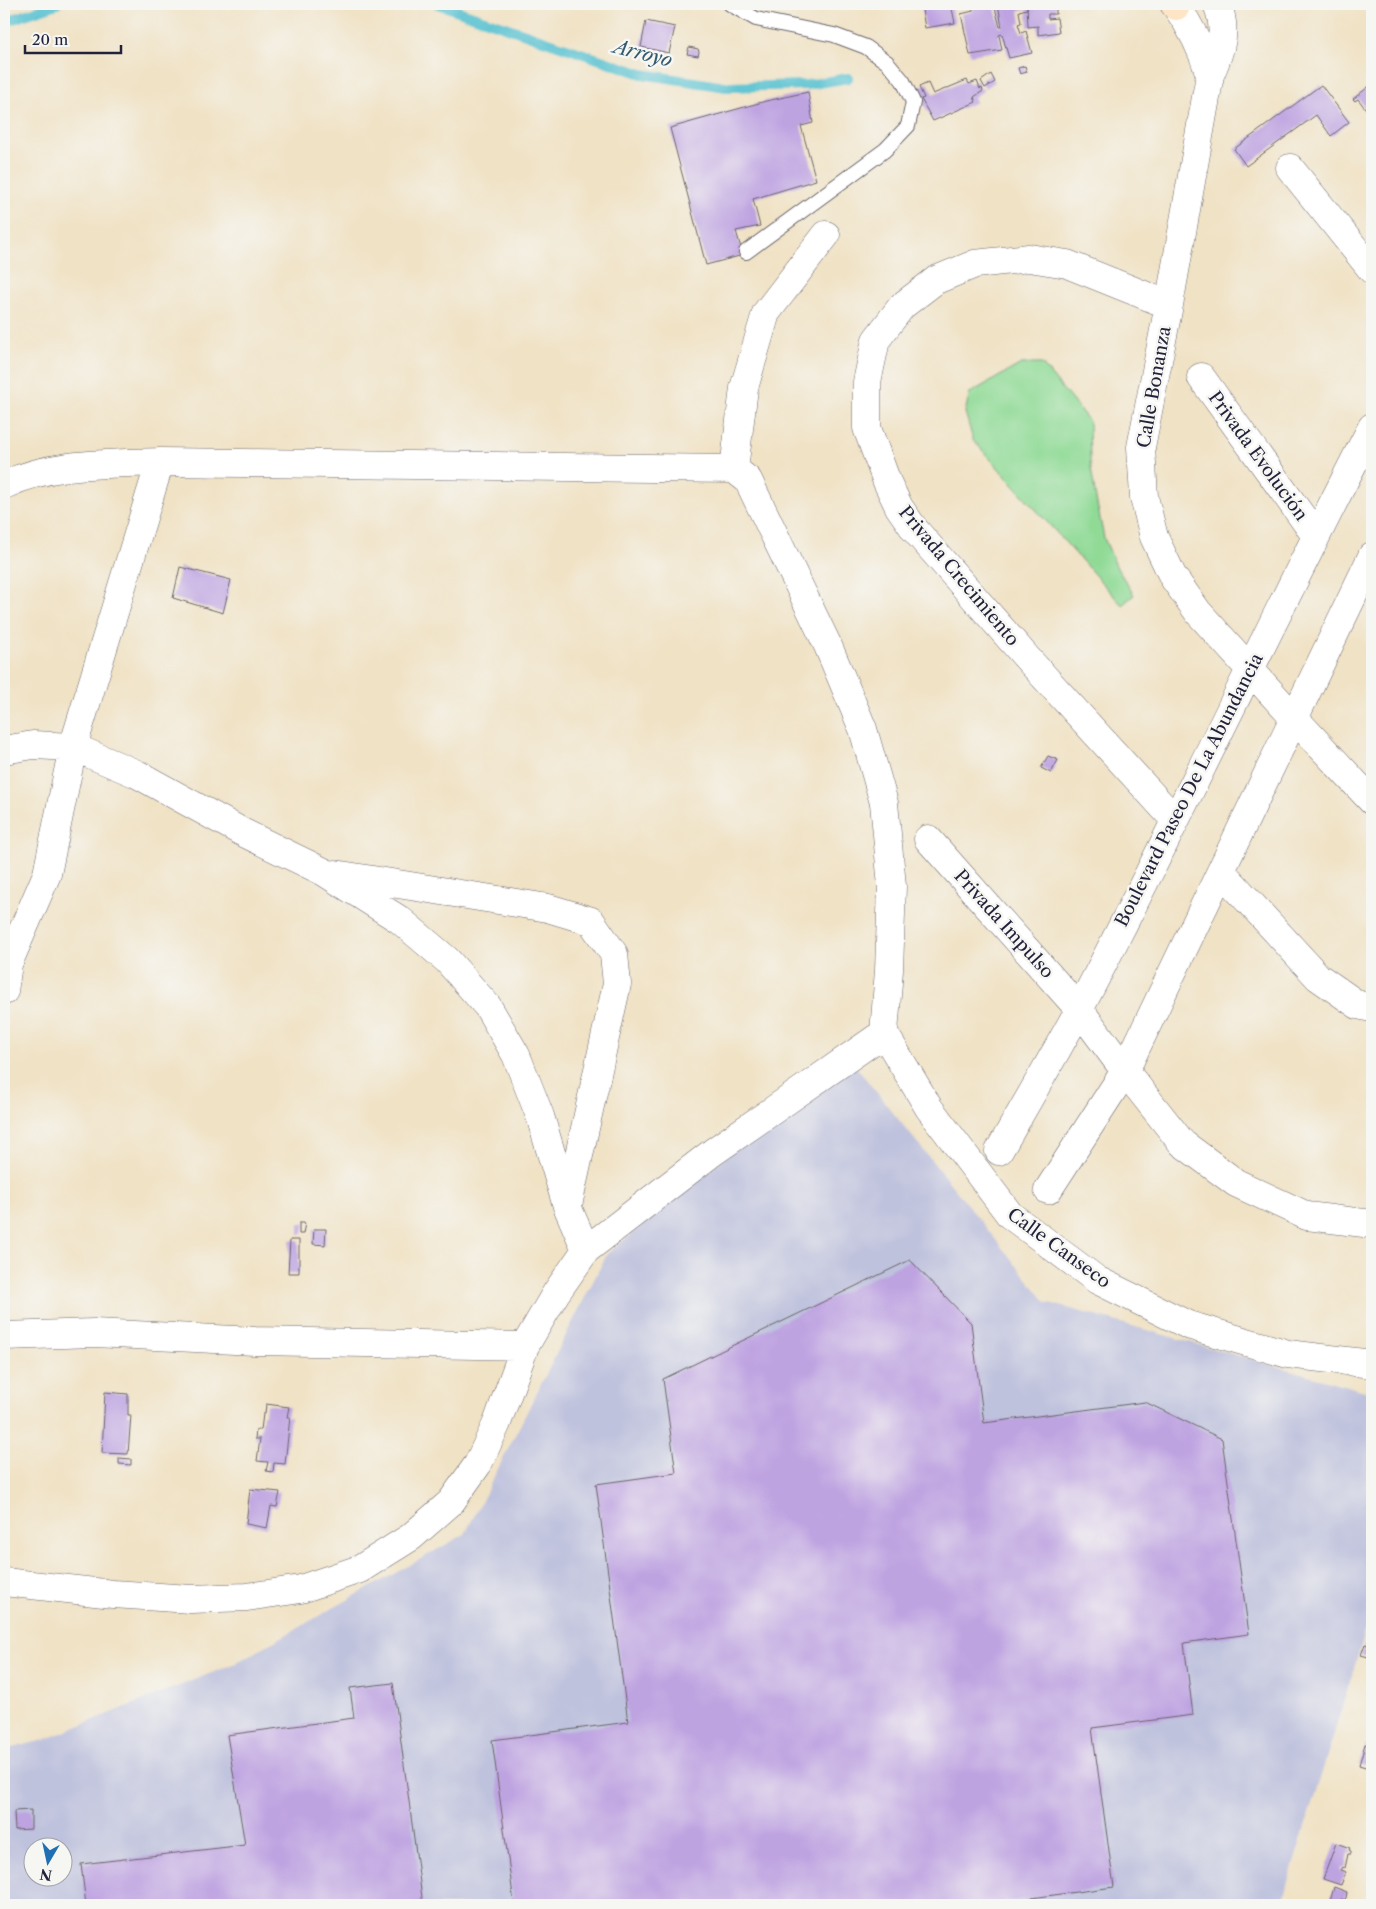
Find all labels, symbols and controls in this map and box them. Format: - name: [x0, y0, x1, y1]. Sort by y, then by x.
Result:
- scale bar: [25, 22, 121, 54]
- text: 20 m: [32, 30, 68, 49]
- water label: Arroyo: [608, 34, 675, 72]
- street label: Calle Bonanza: [1132, 324, 1176, 450]
- street label: Privada Evolución: [1204, 387, 1312, 525]
- street label: Privada Crecimiento: [894, 502, 1024, 650]
- street label: Boulevard Paseo De La Abundancia: [1110, 649, 1268, 930]
- street label: Privada Impulso: [949, 865, 1059, 983]
- street label: Calle Canseco: [1003, 1203, 1115, 1293]
- north arrow: [22, 1836, 72, 1886]
- text: N: [39, 1865, 53, 1885]

